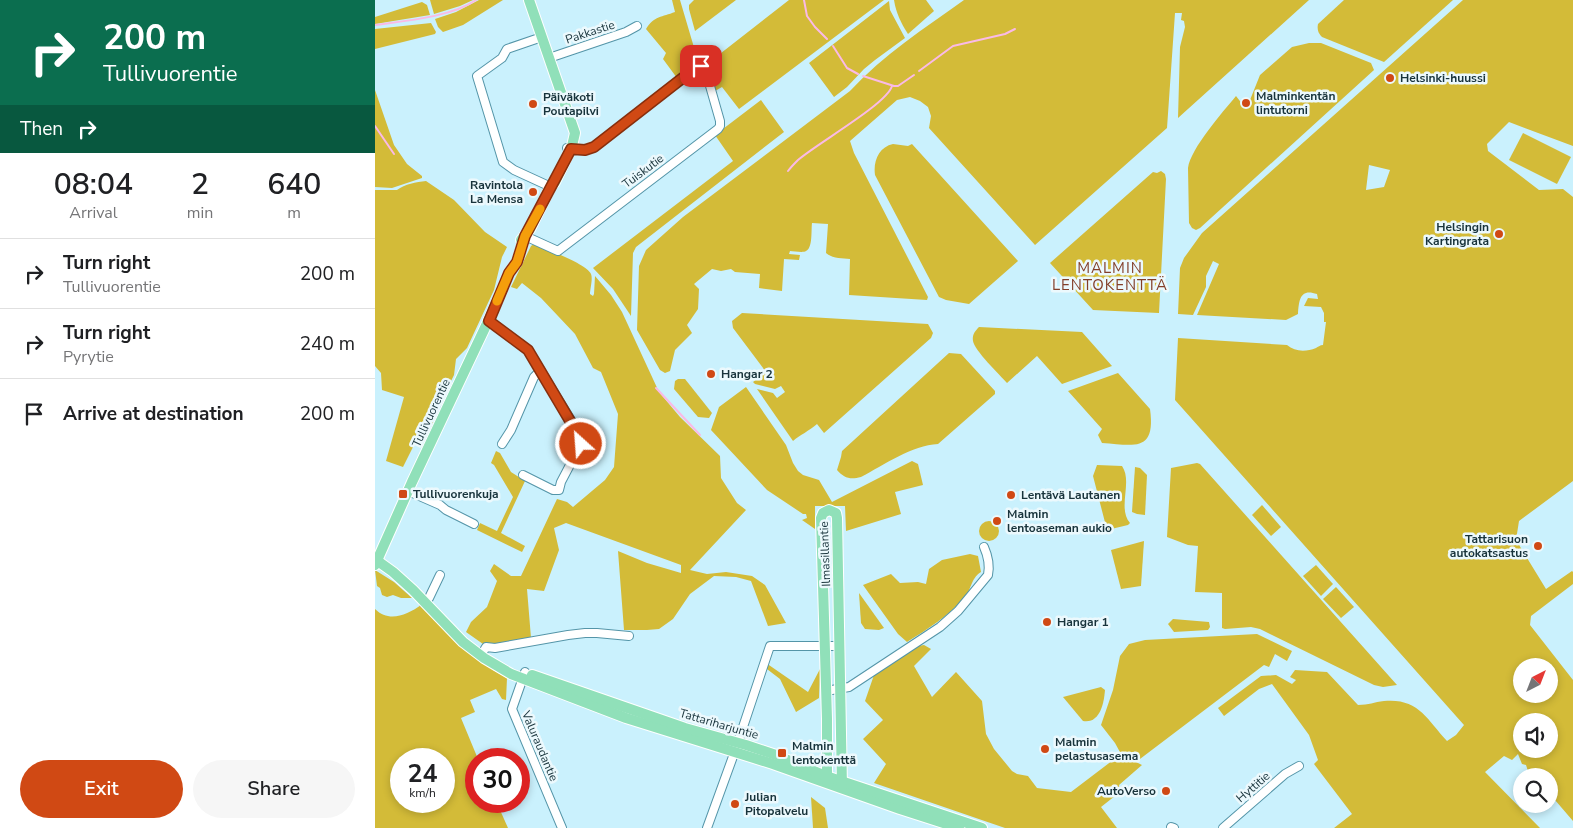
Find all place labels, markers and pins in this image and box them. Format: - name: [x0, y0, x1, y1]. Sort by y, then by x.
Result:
- pin: [680, 45, 722, 87]
- place label: Helsinki-huussi: [1400, 70, 1486, 86]
- marker: Helsinki-huussi: [1384, 72, 1396, 84]
- place label: Malminkentän lintutorni: [1256, 88, 1335, 118]
- place label: Päiväkoti Poutapilvi: [543, 89, 599, 119]
- marker: Malminkentän lintutorni: [1240, 97, 1252, 109]
- marker: Päiväkoti Poutapilvi: [527, 98, 539, 110]
- place label: Ravintola La Mensa: [470, 177, 523, 207]
- marker: Ravintola La Mensa: [527, 186, 539, 198]
- place label: Helsingin Kartingrata: [1425, 219, 1489, 249]
- marker: Helsingin Kartingrata: [1493, 228, 1505, 240]
- place label: Hangar 2: [721, 366, 773, 382]
- marker: Hangar 2: [705, 368, 717, 380]
- place label: Tullivuorenkuja: [413, 486, 499, 502]
- place label: Lentävä Lautanen: [1021, 487, 1120, 503]
- marker: Tullivuorenkuja: [397, 488, 409, 500]
- marker: Lentävä Lautanen: [1005, 489, 1017, 501]
- place label: Malmin lentoaseman aukio: [1007, 506, 1112, 536]
- marker: Malmin lentoaseman aukio: [991, 515, 1003, 527]
- place label: Tattarisuon autokatsastus: [1450, 531, 1528, 561]
- marker: Tattarisuon autokatsastus: [1532, 540, 1544, 552]
- place label: Hangar 1: [1057, 614, 1109, 630]
- marker: Hangar 1: [1041, 616, 1053, 628]
- place label: Malmin pelastusasema: [1055, 734, 1138, 764]
- place label: Malmin lentokenttä: [792, 738, 856, 768]
- marker: Malmin pelastusasema: [1039, 743, 1051, 755]
- marker: Malmin lentokenttä: [776, 747, 788, 759]
- place label: AutoVerso: [1097, 783, 1156, 799]
- marker: AutoVerso: [1160, 785, 1172, 797]
- place label: Julian Pitopalvelu: [744, 789, 808, 819]
- marker: Julian Pitopalvelu: [729, 798, 741, 810]

